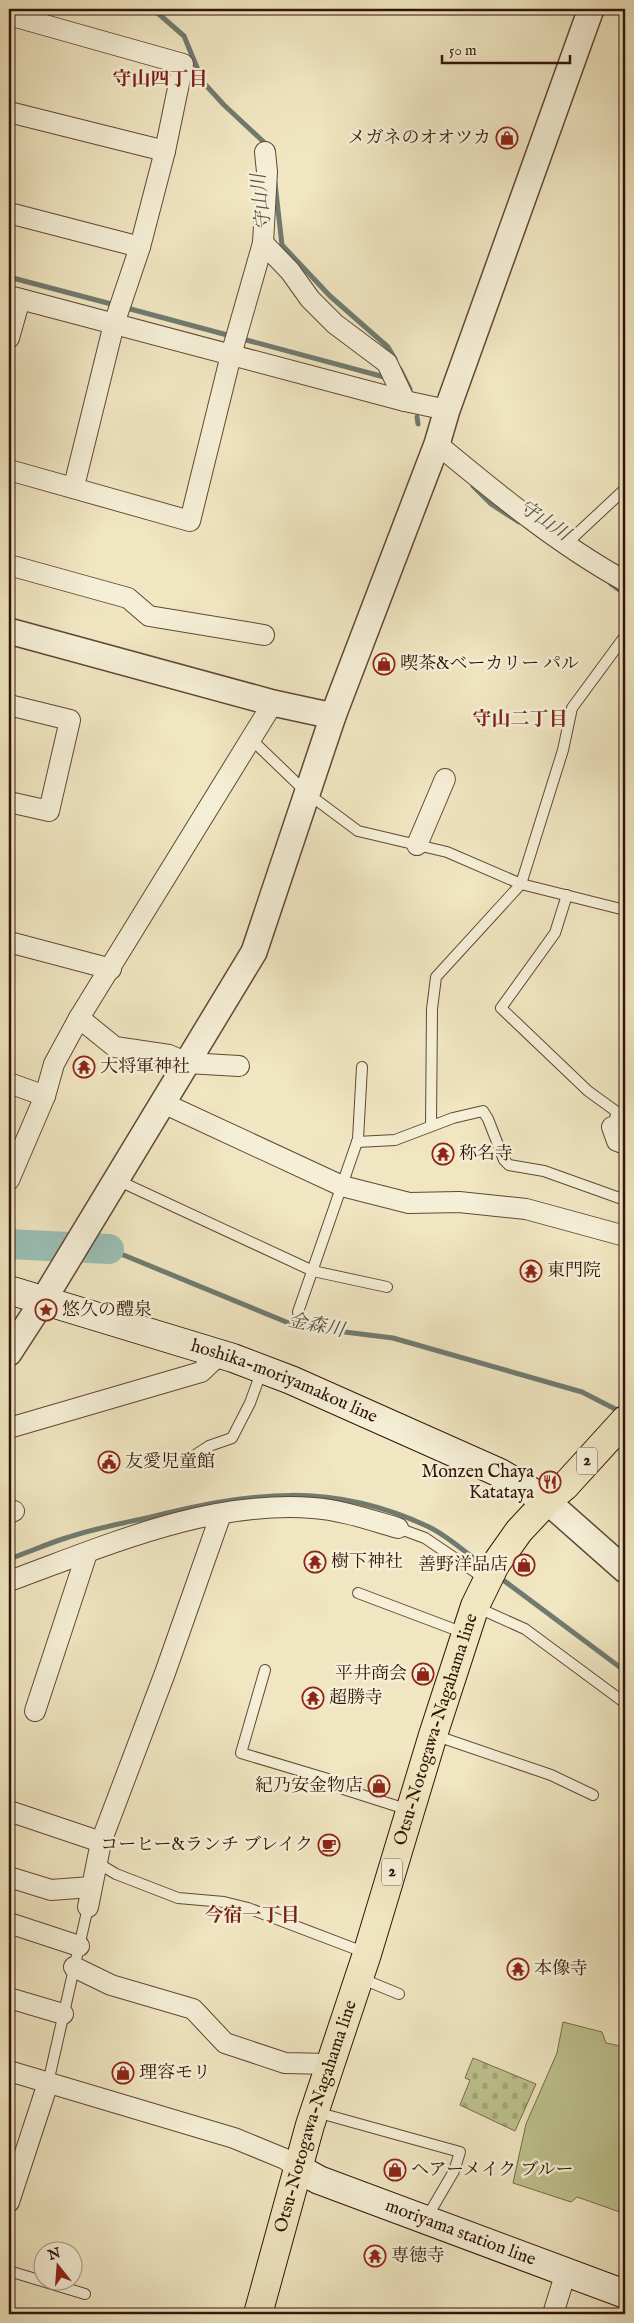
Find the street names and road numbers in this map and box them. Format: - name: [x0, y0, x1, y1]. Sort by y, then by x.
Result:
- street label: hoshika-moriyamakou line: [188, 1334, 381, 1428]
- road number: 2: [577, 1448, 597, 1474]
- street label: Otsu-Notogawa-Nagahama line: [389, 1611, 483, 1848]
- road number: 2: [382, 1858, 402, 1885]
- street label: Otsu-Notogawa-Nagahama line: [269, 1997, 362, 2235]
- street label: moriyama station line: [382, 2194, 539, 2271]

